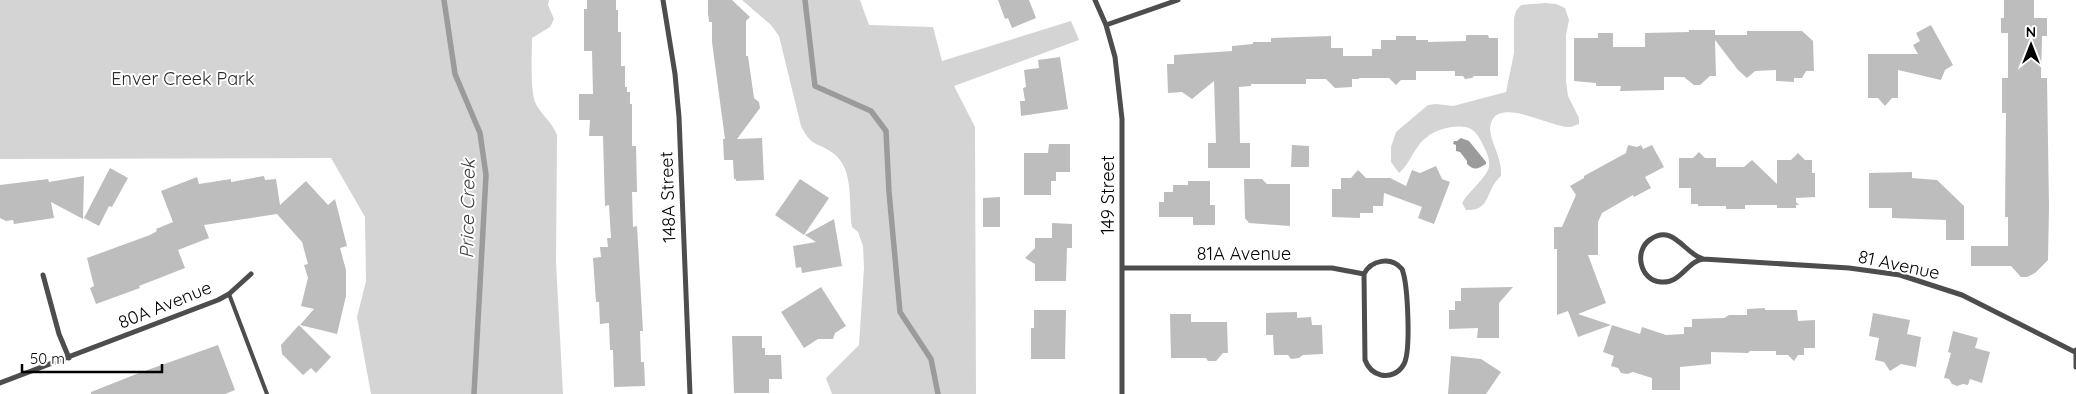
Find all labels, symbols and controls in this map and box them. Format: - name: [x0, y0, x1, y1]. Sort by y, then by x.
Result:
- north arrow: [2006, 20, 2056, 70]
- text: N: [2026, 23, 2036, 41]
- park label: Enver Creek Park: [111, 67, 255, 90]
- street label: 148A Street: [654, 151, 681, 243]
- street label: 149 Street: [1096, 155, 1119, 235]
- water label: Price Creek: [454, 157, 480, 259]
- street label: 81A Avenue: [1197, 242, 1291, 265]
- street label: 81 Avenue: [1856, 245, 1942, 284]
- street label: 80A Avenue: [115, 275, 215, 334]
- scale bar: [22, 342, 162, 374]
- text: 50 m: [30, 349, 65, 368]

